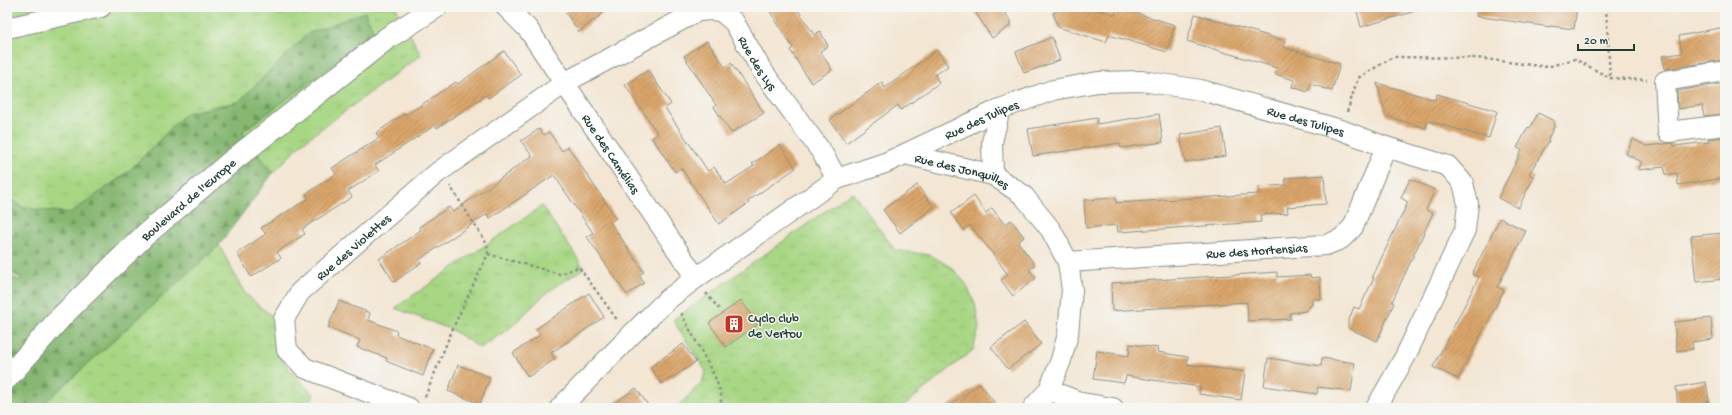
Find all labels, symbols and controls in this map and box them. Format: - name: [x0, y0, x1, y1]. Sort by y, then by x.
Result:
- scale bar: [1578, 26, 1634, 52]
- street label: Rue des Lys: [734, 34, 780, 95]
- text: 20 m: [1584, 35, 1609, 49]
- street label: Rue des Tulipes: [943, 98, 1022, 144]
- street label: Rue des Tulipes: [1265, 104, 1347, 141]
- street label: Rue des Camélias: [578, 112, 643, 198]
- street label: Rue des Jonquilles: [913, 152, 1012, 194]
- street label: Boulevard de l'Europe: [138, 156, 240, 245]
- street label: Rue des Violettes: [314, 211, 395, 285]
- street label: Rue des Hortensias: [1206, 241, 1309, 263]
- place label: Cyclo club de Vertou: [748, 312, 802, 342]
- building icon: Cyclo club de Vertou: [723, 313, 745, 335]

